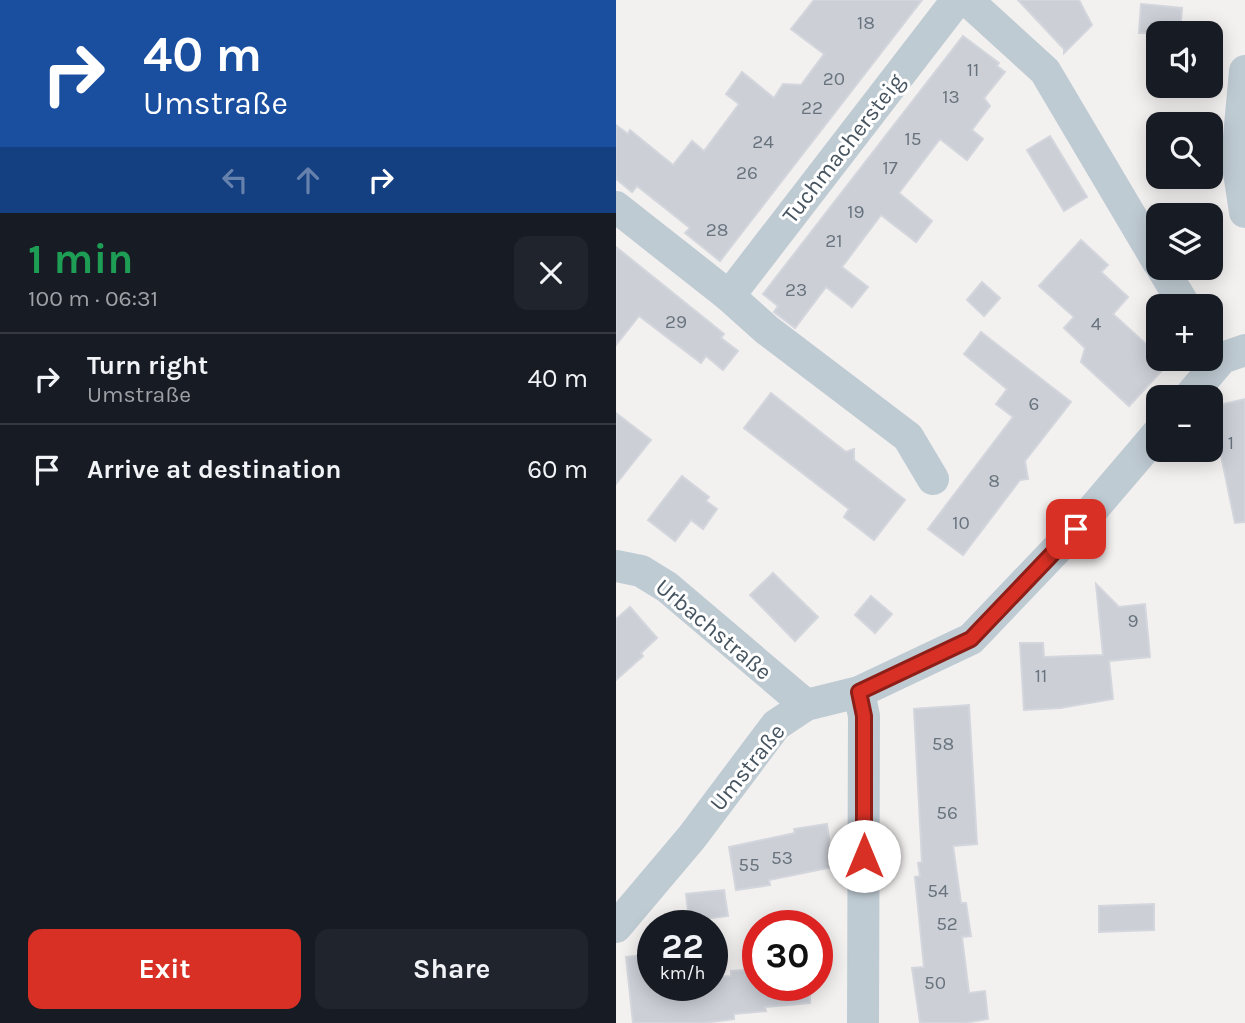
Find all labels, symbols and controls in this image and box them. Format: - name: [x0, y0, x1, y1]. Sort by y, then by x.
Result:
- house number: 18: [857, 12, 875, 34]
- map controls: [1146, 21, 1223, 462]
- button: sound: [1146, 21, 1223, 98]
- text: 40 m: [143, 26, 262, 83]
- icon: right: [28, 28, 119, 119]
- house number: 11: [967, 59, 979, 81]
- street label: Tuchmachersteig: [777, 68, 910, 228]
- house number: 20: [823, 68, 845, 90]
- text: Umstraße: [143, 85, 288, 122]
- house number: 13: [942, 86, 960, 108]
- house number: 22: [801, 97, 823, 119]
- button: search: [1146, 112, 1223, 189]
- house number: 15: [904, 128, 922, 150]
- house number: 24: [752, 131, 774, 153]
- house number: 17: [882, 157, 898, 179]
- icon: left: [216, 161, 254, 199]
- icon: ahead: [289, 161, 327, 199]
- icon: right: [362, 161, 400, 199]
- house number: 26: [736, 162, 758, 184]
- house number: 19: [847, 201, 865, 223]
- button: layers: [1146, 203, 1223, 280]
- house number: 28: [706, 219, 728, 241]
- house number: 21: [825, 230, 843, 252]
- text: 1 min: [28, 234, 133, 284]
- button: close: [514, 236, 588, 310]
- house number: 23: [785, 279, 807, 301]
- text: 100 m · 06:31: [28, 285, 158, 312]
- button: +: [1146, 294, 1223, 371]
- house number: 29: [665, 311, 687, 333]
- house number: 4: [1091, 313, 1102, 335]
- text: Turn right: [87, 350, 208, 381]
- icon: right: [28, 360, 66, 398]
- text: 40 m: [528, 363, 588, 394]
- text: Umstraße: [87, 381, 191, 408]
- button: −: [1146, 385, 1223, 462]
- house number: 6: [1029, 393, 1039, 415]
- house number: 1: [1228, 432, 1234, 454]
- icon: arrive: [28, 451, 66, 489]
- text: Arrive at destination: [87, 454, 341, 485]
- text: 60 m: [527, 454, 588, 485]
- house number: 8: [988, 470, 1000, 492]
- pin: [1046, 499, 1106, 559]
- icon: arrive: [1057, 510, 1095, 548]
- house number: 10: [952, 512, 970, 534]
- street label: Urbachstraße: [650, 573, 777, 686]
- house number: 9: [1127, 610, 1139, 632]
- house number: 11: [1035, 665, 1047, 687]
- street label: Umstraße: [704, 718, 791, 816]
- house number: 58: [932, 733, 954, 755]
- house number: 56: [936, 802, 958, 824]
- position arrow: [827, 819, 901, 893]
- house number: 53: [771, 847, 793, 869]
- house number: 55: [738, 854, 760, 876]
- house number: 54: [927, 880, 949, 902]
- speed limit sign: 30: [742, 910, 833, 1001]
- house number: 52: [936, 913, 958, 935]
- text: 22: [661, 926, 704, 967]
- button: Exit: [28, 929, 301, 1009]
- button: Share: [315, 929, 588, 1009]
- text: km/h: [660, 962, 705, 984]
- house number: 50: [924, 972, 946, 994]

